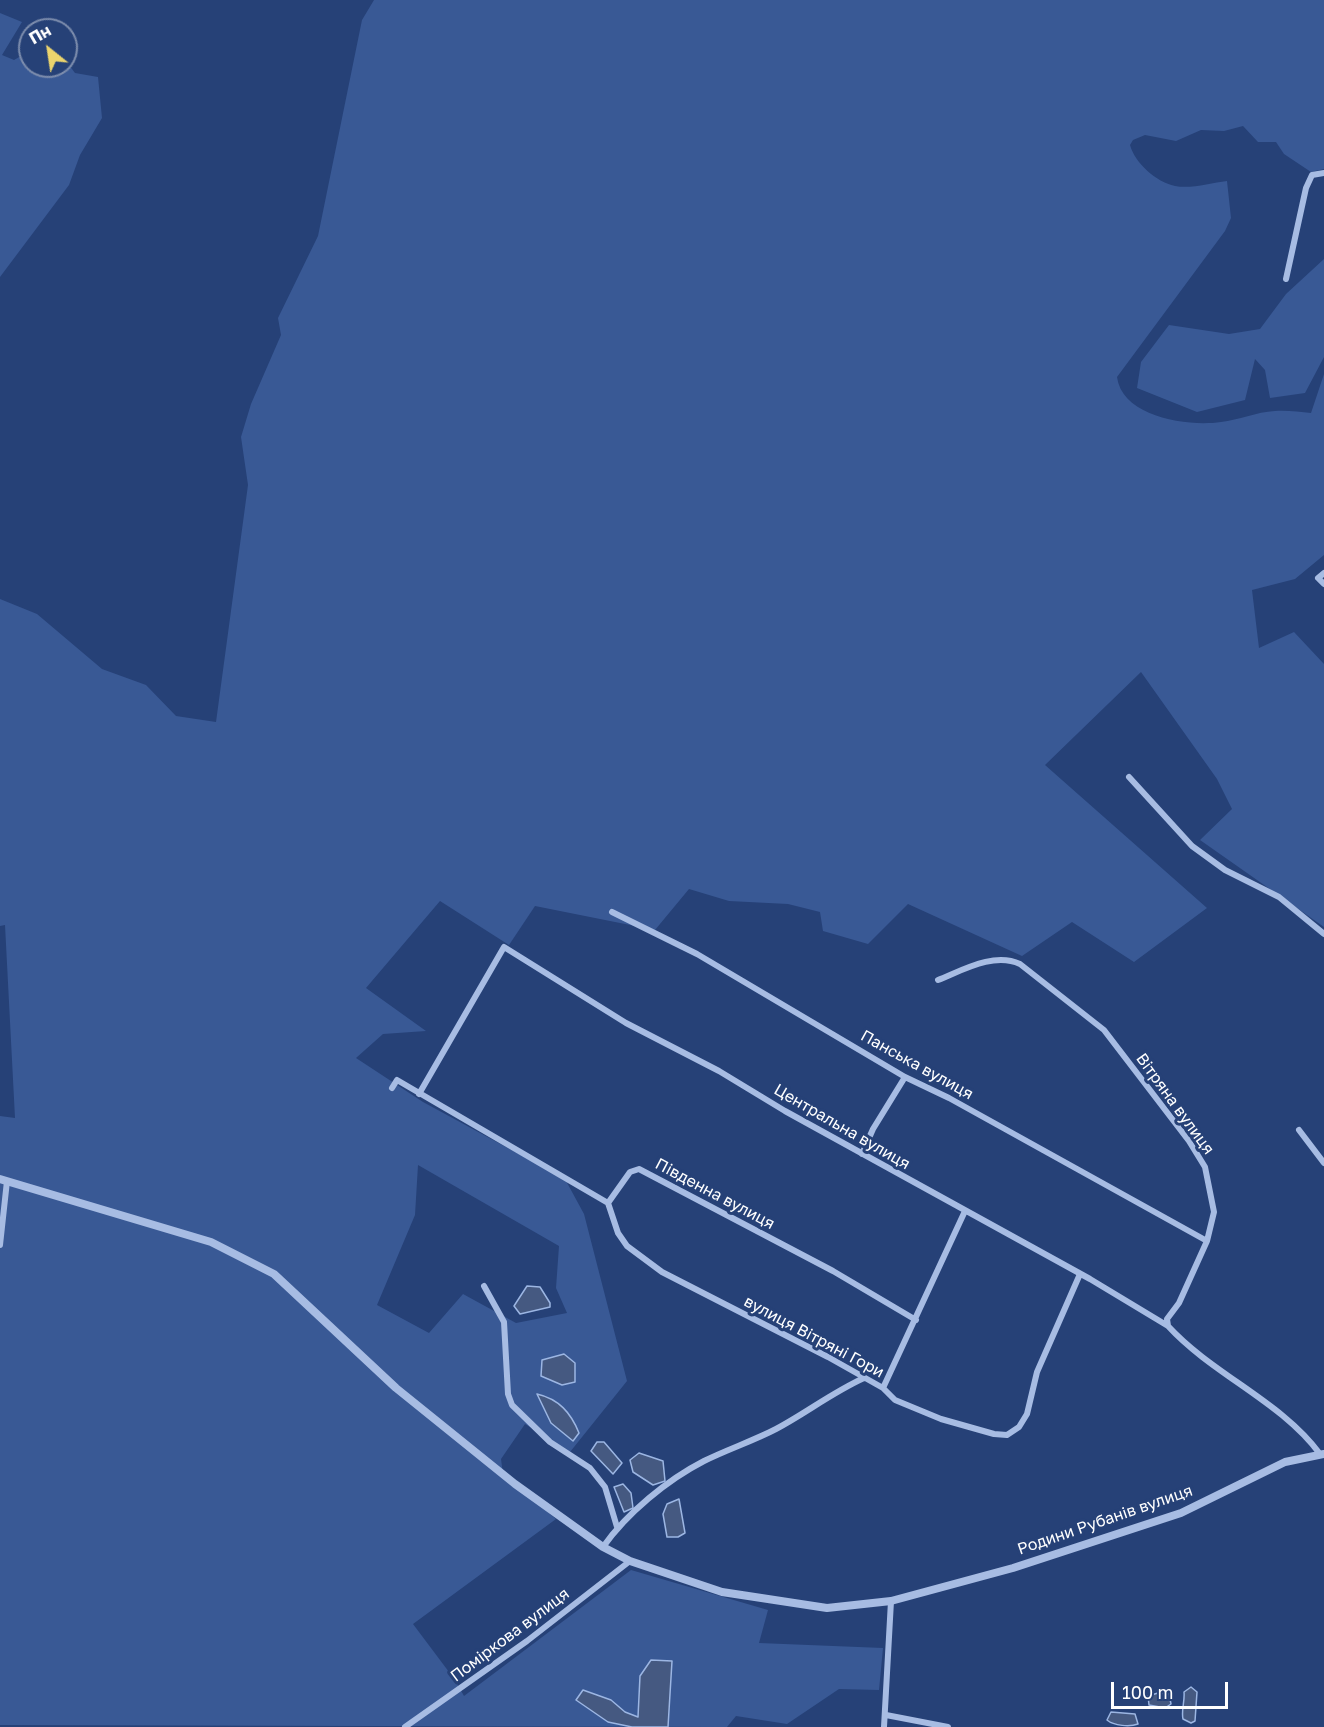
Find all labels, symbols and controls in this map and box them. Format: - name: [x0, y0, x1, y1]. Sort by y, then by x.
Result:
- north arrow: [18, 18, 78, 78]
- text: Пн: [26, 20, 54, 48]
- street label: Панська вулиця: [857, 1026, 977, 1104]
- street label: Вітряна вулиця: [1132, 1050, 1218, 1158]
- street label: Центральна вулиця: [770, 1080, 914, 1174]
- street label: Південна вулиця: [652, 1154, 778, 1234]
- street label: вулиця Вітряні Гори: [741, 1292, 887, 1382]
- street label: Родини Рубанів вулиця: [1015, 1481, 1195, 1559]
- street label: Поміркова вулиця: [447, 1584, 573, 1686]
- scale bar: [1114, 1670, 1231, 1708]
- text: 100 m: [1122, 1681, 1173, 1703]

